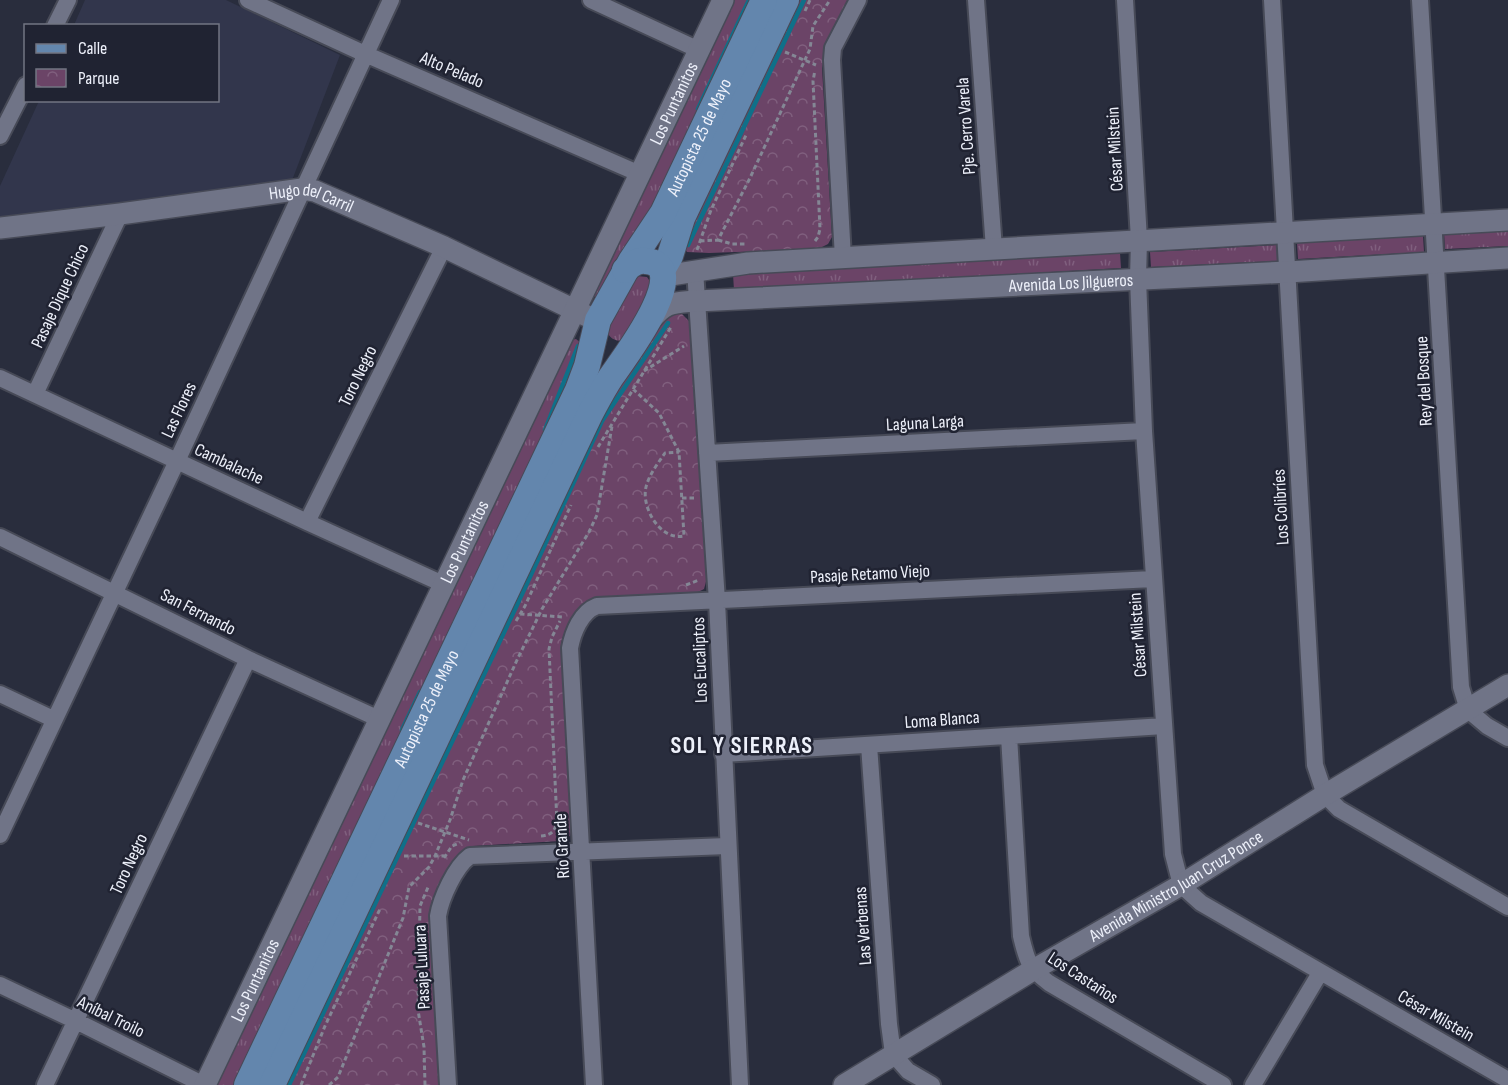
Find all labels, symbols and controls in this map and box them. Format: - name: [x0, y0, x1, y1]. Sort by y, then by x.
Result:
- legend: [24, 24, 219, 102]
- text: Calle: [78, 38, 107, 59]
- street label: Alto Pelado: [416, 47, 487, 93]
- street label: Los Puntanitos: [645, 58, 702, 148]
- text: Parque: [78, 68, 119, 89]
- street label: Autopista 25 de Mayo: [662, 75, 736, 200]
- street label: Pje. Cerro Varela: [952, 77, 980, 175]
- street label: César Milstein: [1102, 106, 1128, 192]
- street label: Hugo del Carril: [268, 178, 357, 217]
- street label: Pasaje Dique Chico: [27, 241, 93, 351]
- street label: Avenida Los Jilgueros: [1007, 269, 1134, 296]
- street label: Rey del Bosque: [1411, 335, 1437, 427]
- street label: Toro Negro: [334, 342, 382, 410]
- street label: Las Flores: [157, 379, 201, 441]
- street label: Laguna Larga: [886, 410, 965, 436]
- street label: Cambalache: [191, 439, 267, 489]
- street label: Los Colibríes: [1269, 468, 1293, 546]
- street label: Los Puntanitos: [436, 497, 493, 586]
- street label: Pasaje Retamo Viejo: [810, 560, 930, 588]
- street label: San Fernando: [157, 584, 239, 640]
- street label: César Milstein: [1125, 592, 1151, 678]
- street label: Los Eucaliptos: [688, 617, 712, 703]
- street label: Autopista 25 de Mayo: [389, 646, 463, 772]
- street label: Loma Blanca: [904, 707, 980, 733]
- district label: SOL Y SIERRAS: [670, 731, 814, 760]
- street label: Río Grande: [550, 813, 574, 879]
- street label: Avenida Ministro Juan Cruz Ponce: [1084, 826, 1267, 947]
- street label: Toro Negro: [106, 830, 152, 898]
- street label: Las Verbenas: [850, 886, 876, 966]
- street label: Pasaje Luluara: [409, 924, 435, 1010]
- street label: Los Puntanitos: [226, 936, 284, 1025]
- street label: Los Castaños: [1044, 948, 1122, 1008]
- street label: César Milstein: [1394, 986, 1478, 1046]
- street label: Aníbal Troilo: [73, 991, 148, 1042]

